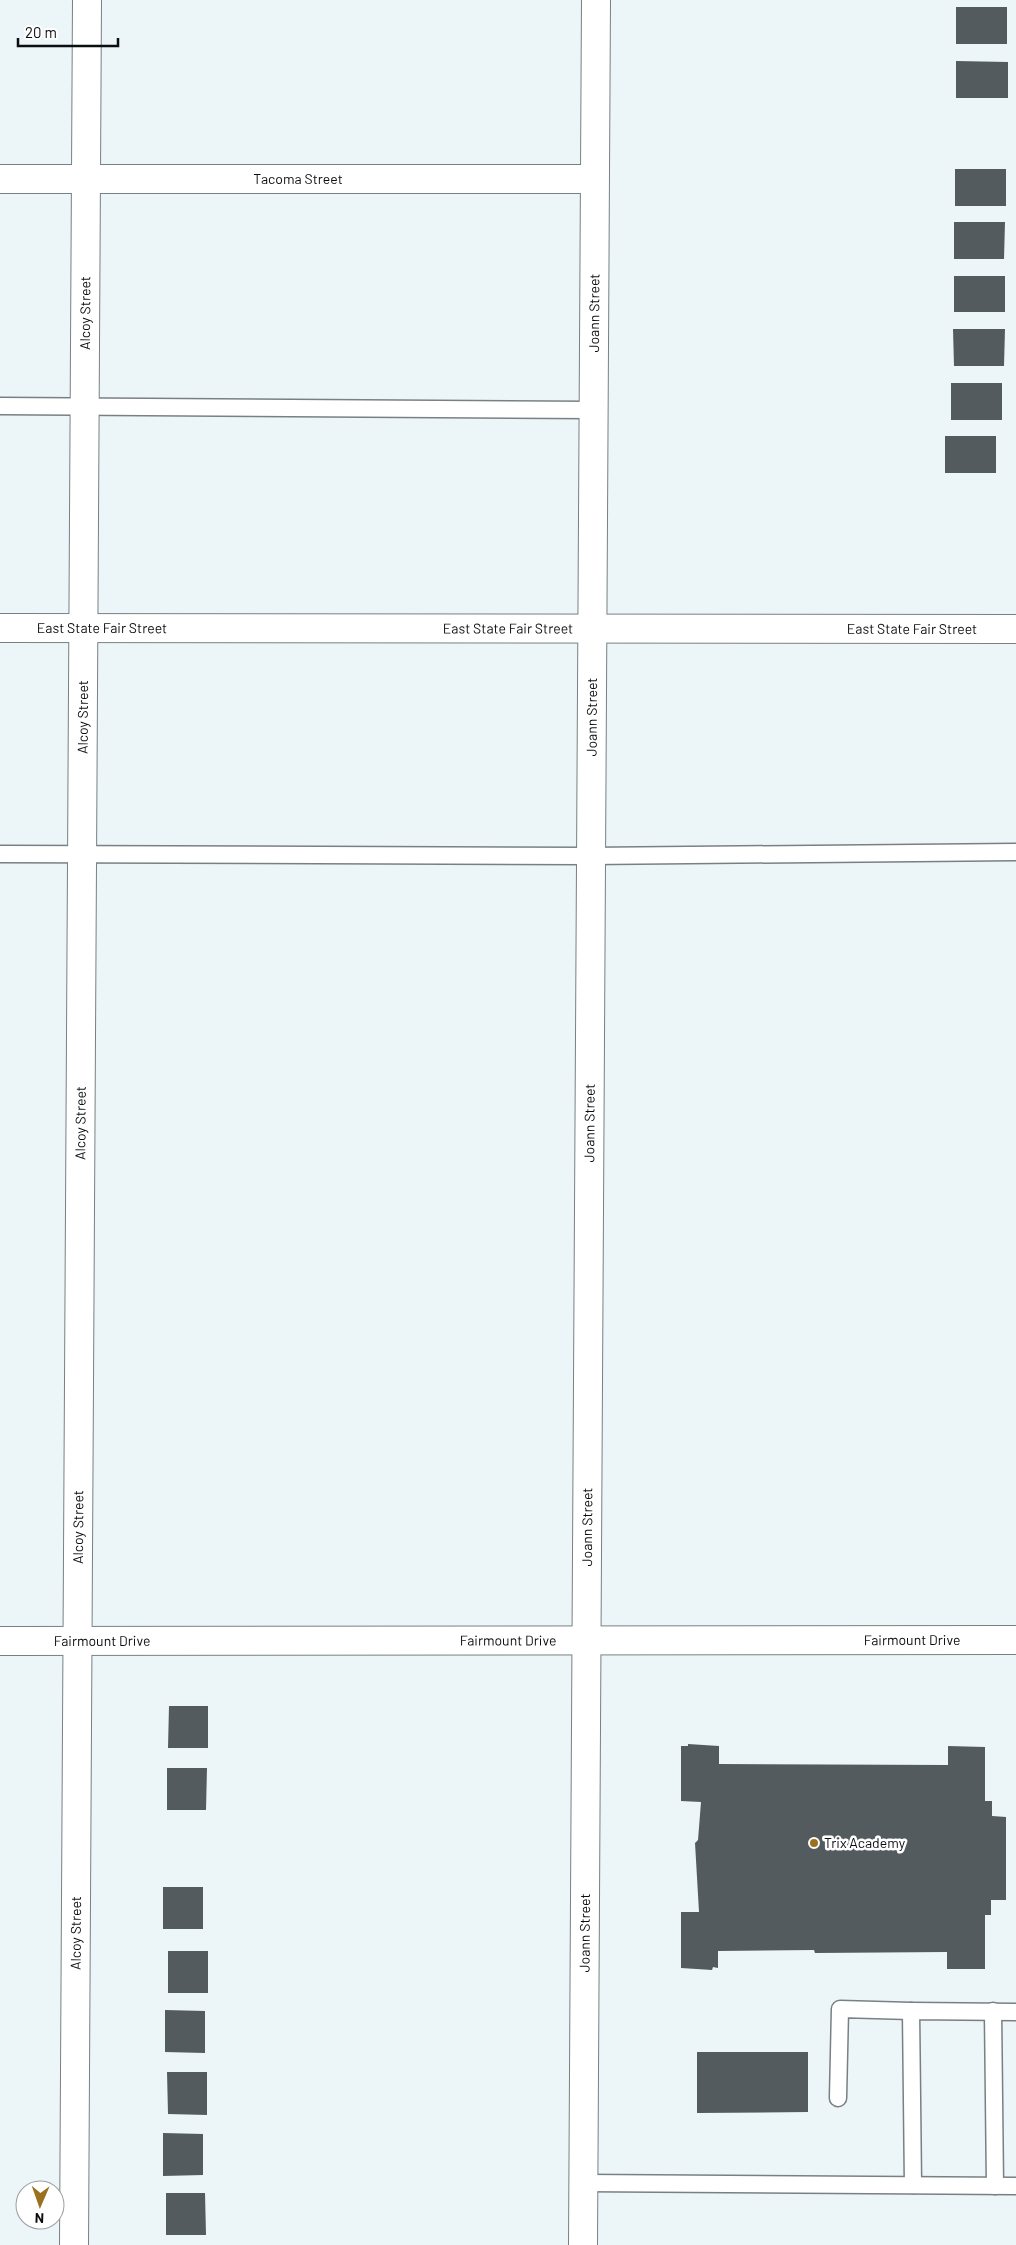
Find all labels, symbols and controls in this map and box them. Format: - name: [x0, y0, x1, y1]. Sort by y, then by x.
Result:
- scale bar: [18, 15, 118, 47]
- text: 20 m: [25, 23, 57, 41]
- street label: Tacoma Street: [253, 170, 343, 187]
- street label: Joann Street: [585, 273, 602, 353]
- street label: Alcoy Street: [76, 276, 93, 350]
- street label: East State Fair Street: [37, 619, 167, 636]
- street label: East State Fair Street: [443, 619, 573, 637]
- street label: East State Fair Street: [847, 620, 977, 637]
- street label: Joann Street: [583, 677, 600, 757]
- street label: Alcoy Street: [74, 680, 91, 754]
- street label: Joann Street: [580, 1083, 598, 1163]
- street label: Alcoy Street: [71, 1086, 89, 1160]
- street label: Joann Street: [578, 1487, 595, 1567]
- street label: Alcoy Street: [69, 1490, 86, 1564]
- street label: Fairmount Drive: [460, 1631, 556, 1649]
- street label: Fairmount Drive: [864, 1631, 960, 1648]
- street label: Fairmount Drive: [54, 1632, 150, 1649]
- place label: Trix Academy: [824, 1834, 906, 1851]
- marker: Trix Academy: [808, 1837, 820, 1849]
- street label: Joann Street: [576, 1893, 593, 1973]
- street label: Alcoy Street: [67, 1896, 84, 1970]
- north arrow: [15, 2180, 65, 2230]
- text: N: [35, 2210, 44, 2227]

